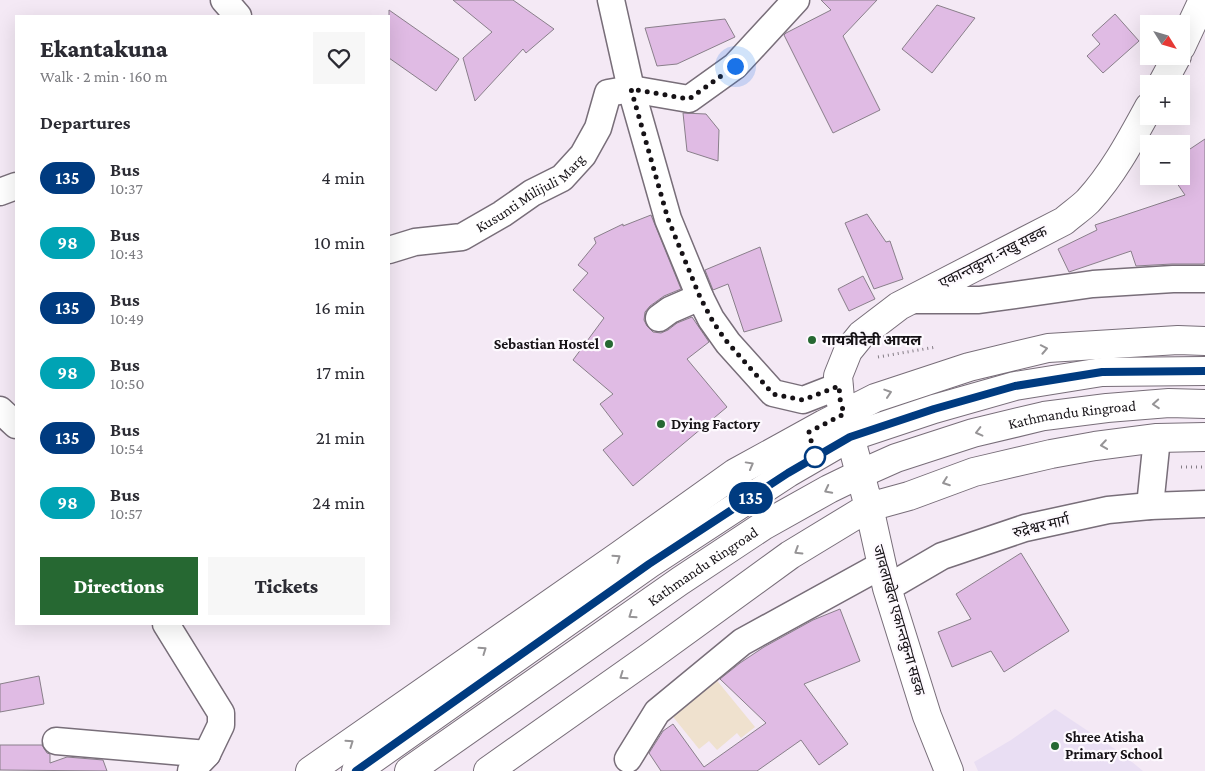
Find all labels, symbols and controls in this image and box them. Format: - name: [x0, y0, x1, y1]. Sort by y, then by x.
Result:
- north arrow: [1140, 15, 1190, 65]
- map controls: [1140, 15, 1190, 185]
- button: heart: [313, 32, 365, 84]
- text: Ekantakuna: [40, 35, 168, 62]
- your location: [723, 54, 748, 79]
- text: Walk · 2 min · 160 m: [40, 68, 168, 85]
- button: +: [1140, 75, 1190, 125]
- text: Departures: [40, 112, 131, 133]
- button: −: [1140, 135, 1190, 185]
- street label: Kusunti Milijuli Marg: [473, 151, 588, 235]
- text: Bus: [110, 159, 140, 180]
- text: 4 min: [321, 167, 365, 188]
- text: 135: [55, 168, 80, 188]
- text: 10:37: [110, 180, 143, 197]
- street label: एकान्तकुना-नखु सडक: [936, 223, 1051, 293]
- text: Bus: [110, 224, 140, 245]
- text: 10 min: [314, 232, 365, 253]
- text: 98: [57, 233, 78, 253]
- text: 10:43: [110, 245, 144, 262]
- text: Bus: [110, 289, 140, 310]
- text: 16 min: [315, 297, 365, 318]
- text: 135: [55, 298, 80, 318]
- text: 10:49: [110, 310, 144, 327]
- place label: गायत्रीदेवी आयल: [822, 331, 922, 348]
- marker: गायत्रीदेवी आयल: [806, 334, 818, 346]
- place label: Sebastian Hostel: [494, 336, 600, 352]
- marker: Sebastian Hostel: [603, 338, 615, 350]
- one-way arrow: [1040, 345, 1048, 355]
- text: Bus: [110, 354, 140, 375]
- text: 17 min: [316, 362, 365, 383]
- text: 98: [57, 363, 78, 383]
- text: 10:50: [110, 375, 145, 392]
- one-way arrow: [883, 389, 891, 399]
- street label: Kathmandu Ringroad: [1007, 398, 1137, 432]
- one-way arrow: [1152, 398, 1160, 409]
- place label: Dying Factory: [671, 416, 761, 432]
- marker: Dying Factory: [655, 418, 667, 430]
- text: Bus: [110, 419, 140, 440]
- one-way arrow: [974, 426, 983, 437]
- text: 21 min: [316, 427, 365, 448]
- text: 135: [55, 428, 80, 448]
- one-way arrow: [1100, 439, 1109, 449]
- text: 10:54: [110, 440, 144, 457]
- unlabelled marker: [804, 446, 826, 468]
- one-way arrow: [745, 461, 754, 471]
- one-way arrow: [943, 476, 951, 486]
- line badge: 135: [722, 482, 780, 514]
- text: Bus: [110, 484, 140, 505]
- one-way arrow: [824, 484, 833, 494]
- text: 135: [739, 488, 763, 508]
- text: 24 min: [312, 492, 365, 513]
- text: 98: [57, 493, 78, 513]
- text: 10:57: [110, 505, 142, 522]
- street label: रुद्रेश्वर मार्ग: [1011, 510, 1072, 541]
- street label: Kathmandu Ringroad: [645, 524, 761, 609]
- street label: जावलाखेल एकान्तकुना सडक: [868, 543, 929, 698]
- one-way arrow: [794, 544, 803, 554]
- one-way arrow: [611, 555, 620, 564]
- button: Directions: [40, 557, 198, 615]
- button: Tickets: [208, 557, 365, 615]
- one-way arrow: [628, 609, 637, 618]
- one-way arrow: [477, 647, 487, 656]
- one-way arrow: [619, 670, 629, 679]
- place label: Shree Atisha Primary School: [1065, 729, 1163, 762]
- one-way arrow: [344, 740, 354, 749]
- marker: Shree Atisha Primary School: [1049, 740, 1061, 752]

